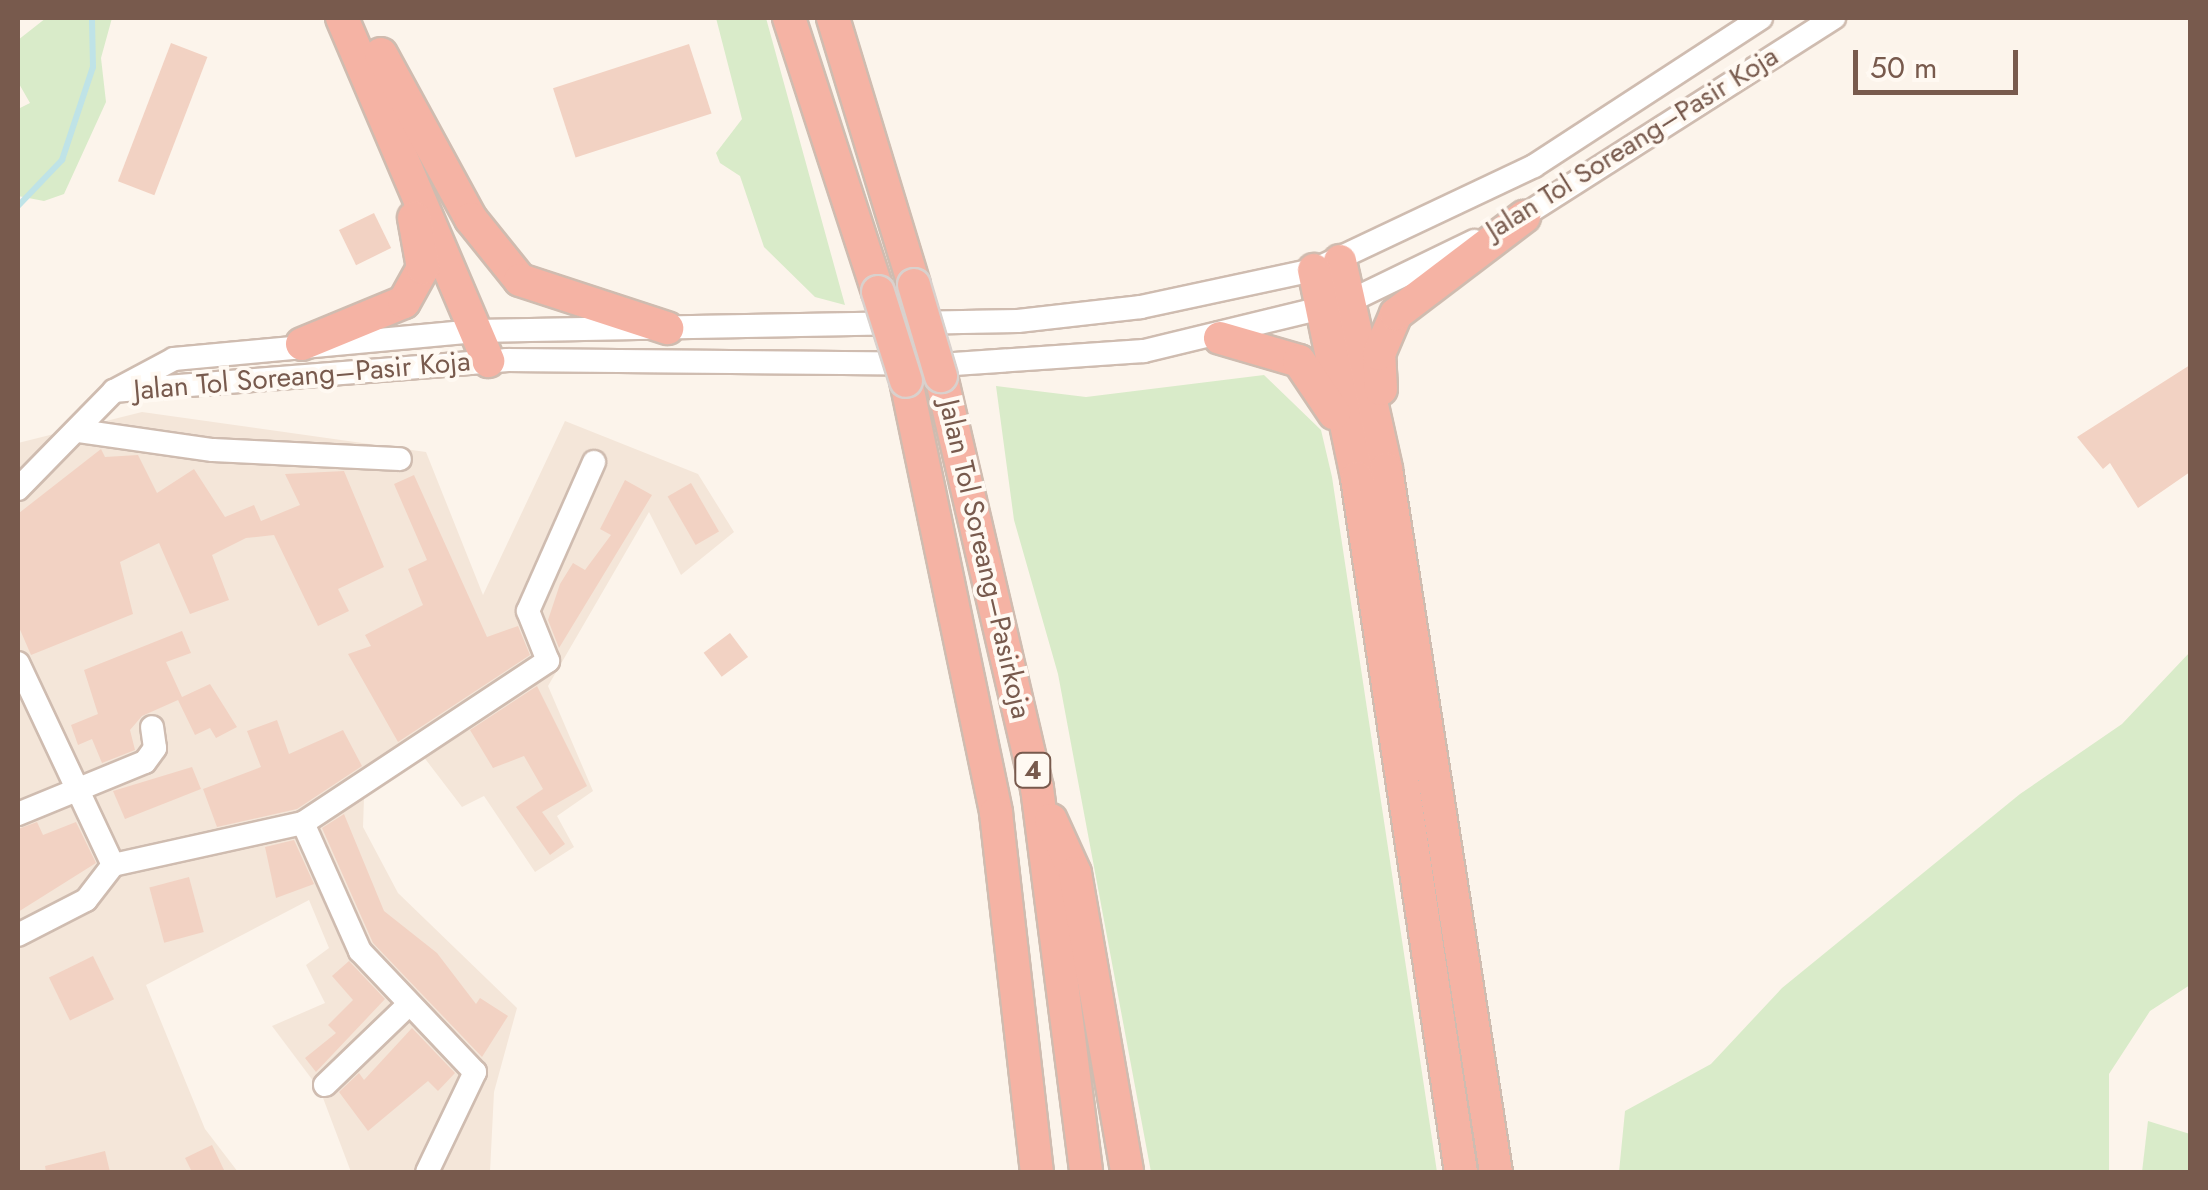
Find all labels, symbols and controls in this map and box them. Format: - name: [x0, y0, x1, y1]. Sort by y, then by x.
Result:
- scale bar: [1858, 30, 2023, 92]
- street label: Jalan Tol Soreang–Pasir Koja: [1480, 39, 1784, 247]
- text: 50 m: [1870, 46, 1937, 89]
- street label: Jalan Tol Soreang–Pasir Koja: [132, 345, 472, 407]
- street label: Jalan Tol Soreang–Pasirkoja: [932, 396, 1038, 722]
- road number: 4: [1013, 750, 1053, 790]

